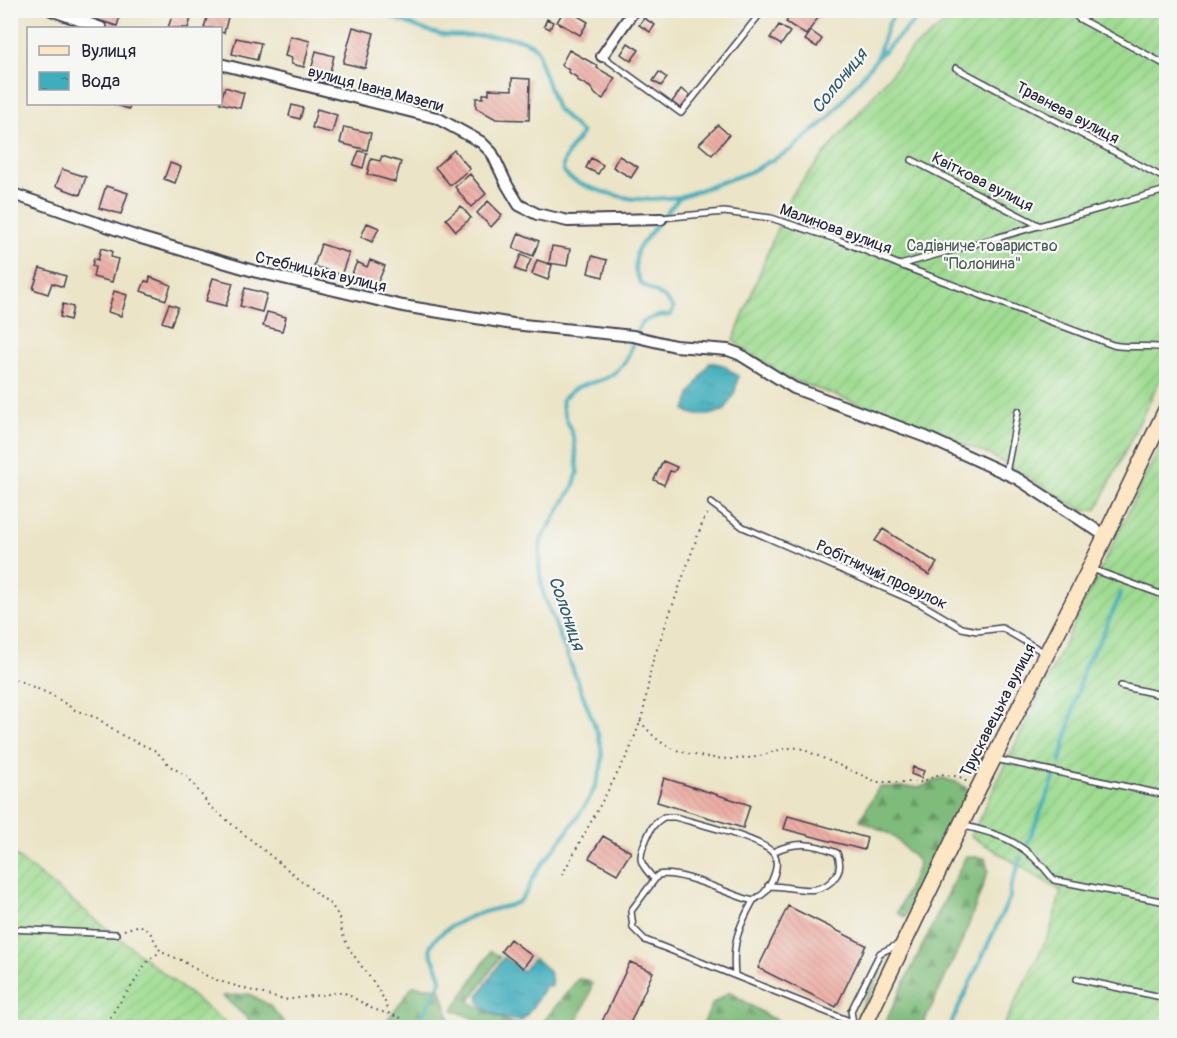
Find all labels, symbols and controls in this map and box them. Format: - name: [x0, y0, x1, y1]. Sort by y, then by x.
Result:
- legend: [27, 27, 222, 105]
- text: Вулиця: [81, 40, 136, 63]
- water label: Солониця: [806, 43, 873, 118]
- street label: вулиця Івана Мазепи: [306, 61, 446, 117]
- text: Вода: [81, 70, 120, 93]
- street label: Травнева вулиця: [1012, 77, 1123, 149]
- street label: Квіткова вулиця: [928, 148, 1037, 216]
- street label: Малинова вулиця: [777, 199, 894, 258]
- park label: Садівниче товариство "Полонина": [906, 236, 1058, 274]
- street label: Стебницька вулиця: [253, 247, 389, 297]
- street label: Робітничий провулок: [813, 536, 950, 614]
- water label: Солониця: [543, 573, 590, 655]
- street label: Трускавецька вулиця: [956, 640, 1040, 781]

